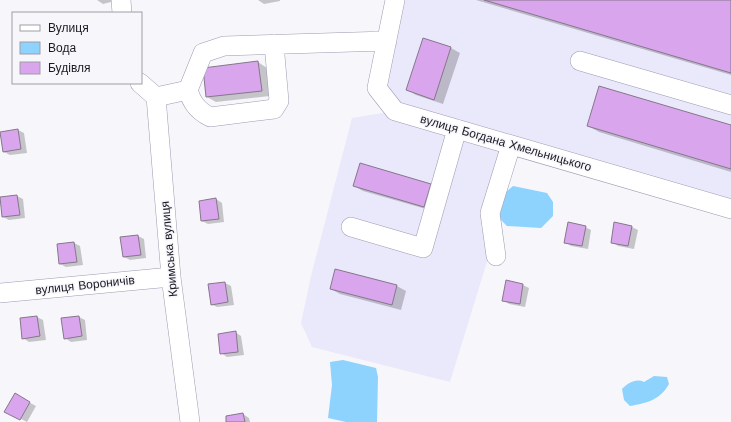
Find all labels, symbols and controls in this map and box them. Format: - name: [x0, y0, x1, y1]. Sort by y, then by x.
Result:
- legend: [12, 12, 142, 84]
- text: Вулиця: [48, 21, 89, 35]
- text: Вода: [48, 41, 76, 55]
- text: Будівля: [48, 61, 90, 75]
- street label: вулиця Богдана Хмельницького: [419, 112, 594, 174]
- street label: Кримська вулиця: [158, 201, 180, 297]
- street label: вулиця Вороничів: [35, 273, 135, 297]

